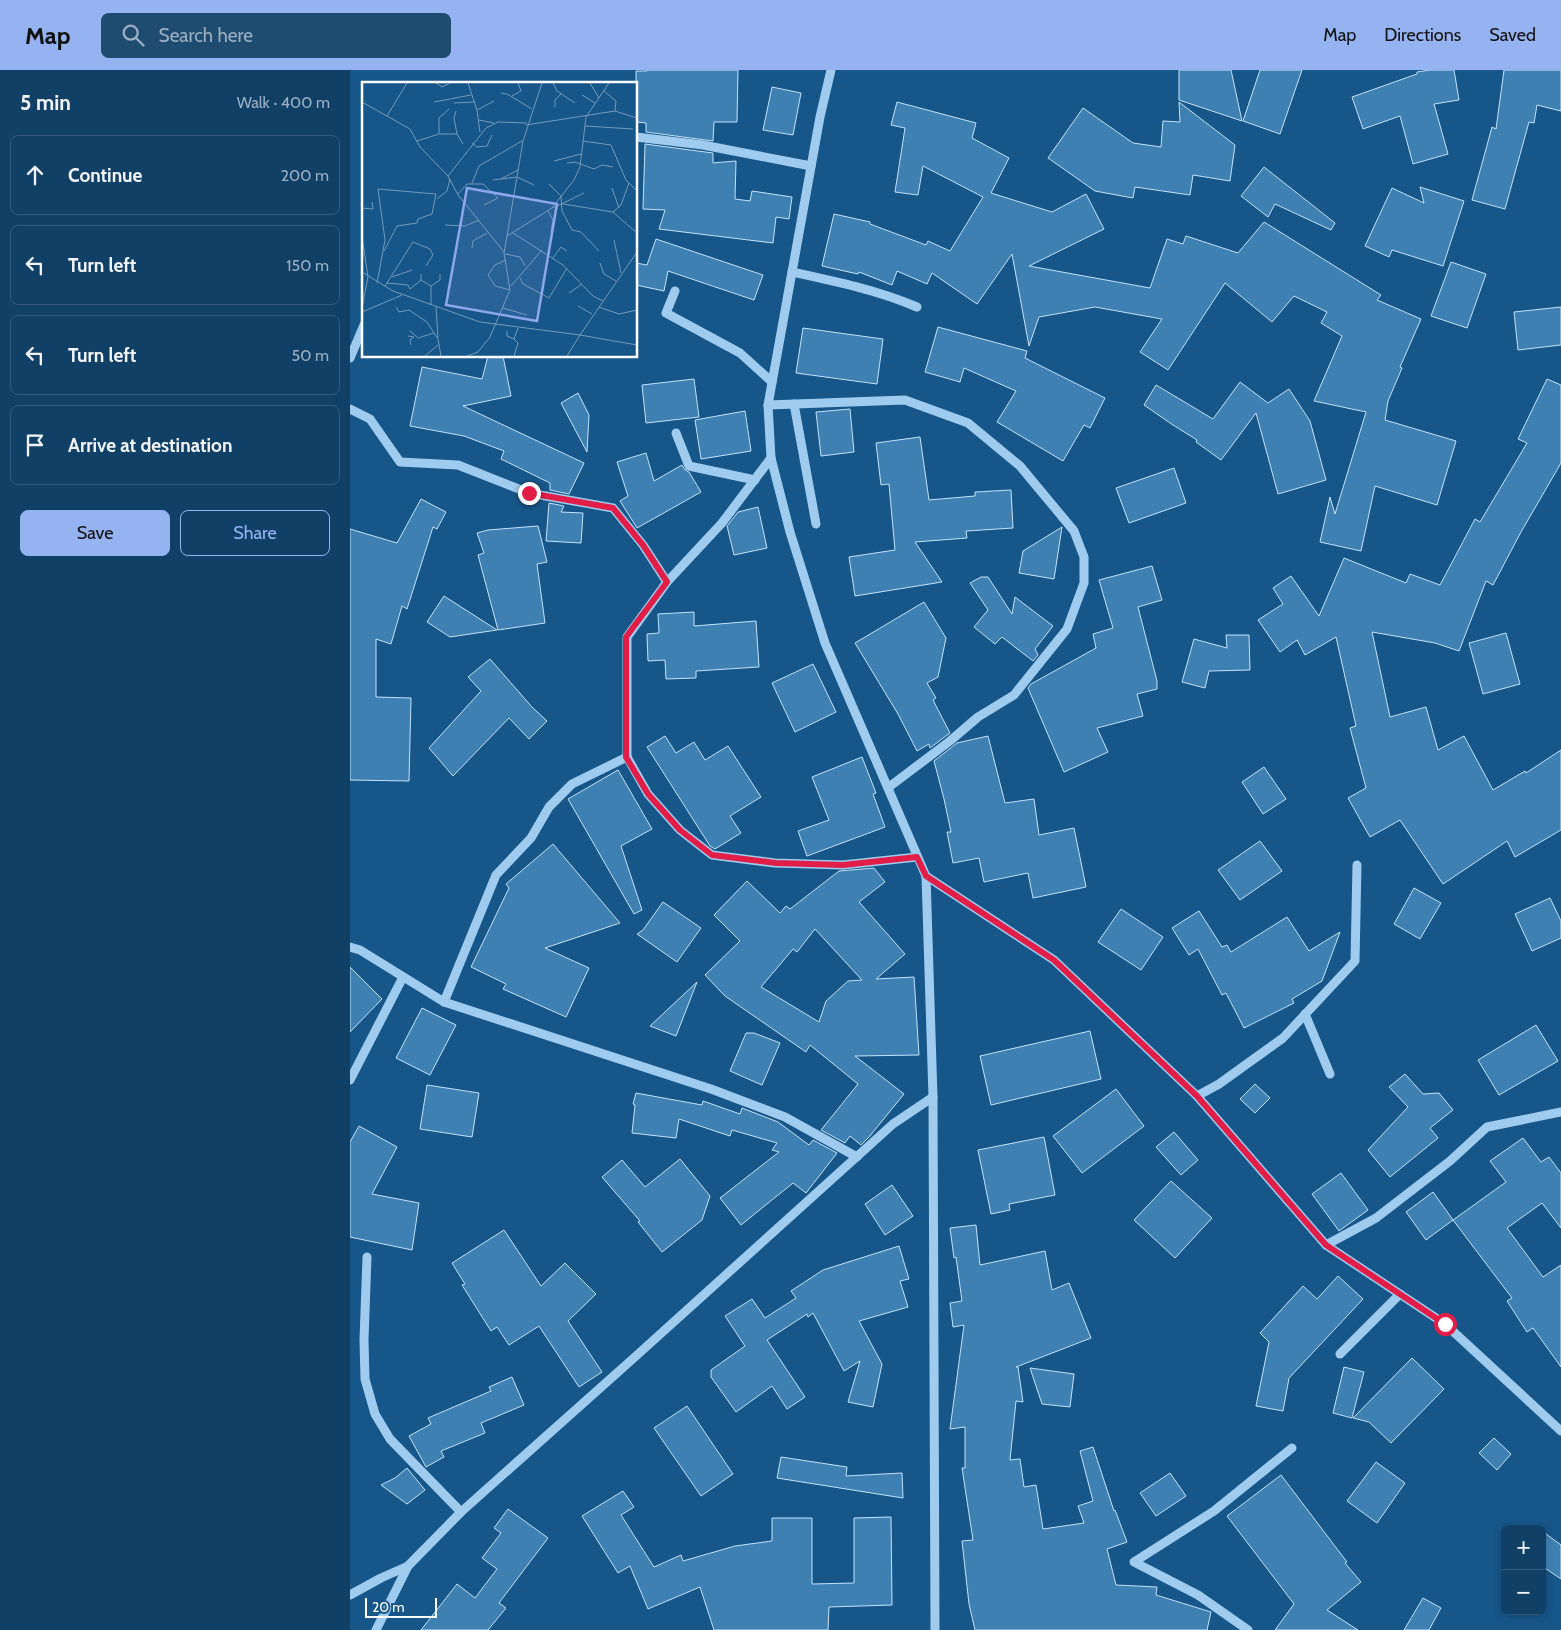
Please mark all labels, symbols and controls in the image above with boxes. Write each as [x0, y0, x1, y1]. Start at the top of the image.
search box [101, 13, 451, 58]
text: Map [25, 21, 71, 50]
icon: search [119, 21, 147, 49]
text: Search here [159, 24, 253, 47]
text: Map [1323, 24, 1356, 46]
text: Directions [1384, 24, 1461, 46]
text: Saved [1489, 24, 1536, 46]
inset map [362, 82, 638, 358]
text: 5 min [20, 90, 71, 115]
text: Walk · 400 m [237, 93, 330, 112]
icon: ahead [21, 161, 49, 189]
text: Continue [68, 164, 142, 187]
text: 200 m [281, 166, 329, 185]
icon: left [21, 251, 49, 279]
text: Turn left [68, 254, 136, 277]
text: 150 m [286, 256, 329, 275]
icon: left [21, 341, 49, 369]
text: Turn left [68, 344, 136, 367]
text: 50 m [292, 346, 329, 365]
icon: arrive [21, 431, 49, 459]
text: Arrive at destination [68, 434, 232, 457]
route end [518, 482, 541, 505]
button: Save [20, 510, 170, 556]
button: Share [180, 510, 330, 556]
route start [1434, 1313, 1457, 1336]
map controls [1501, 1525, 1546, 1615]
button: + [1501, 1525, 1546, 1570]
button: − [1501, 1570, 1546, 1615]
scale bar [365, 1595, 438, 1618]
text: 20 m [372, 1598, 405, 1616]

